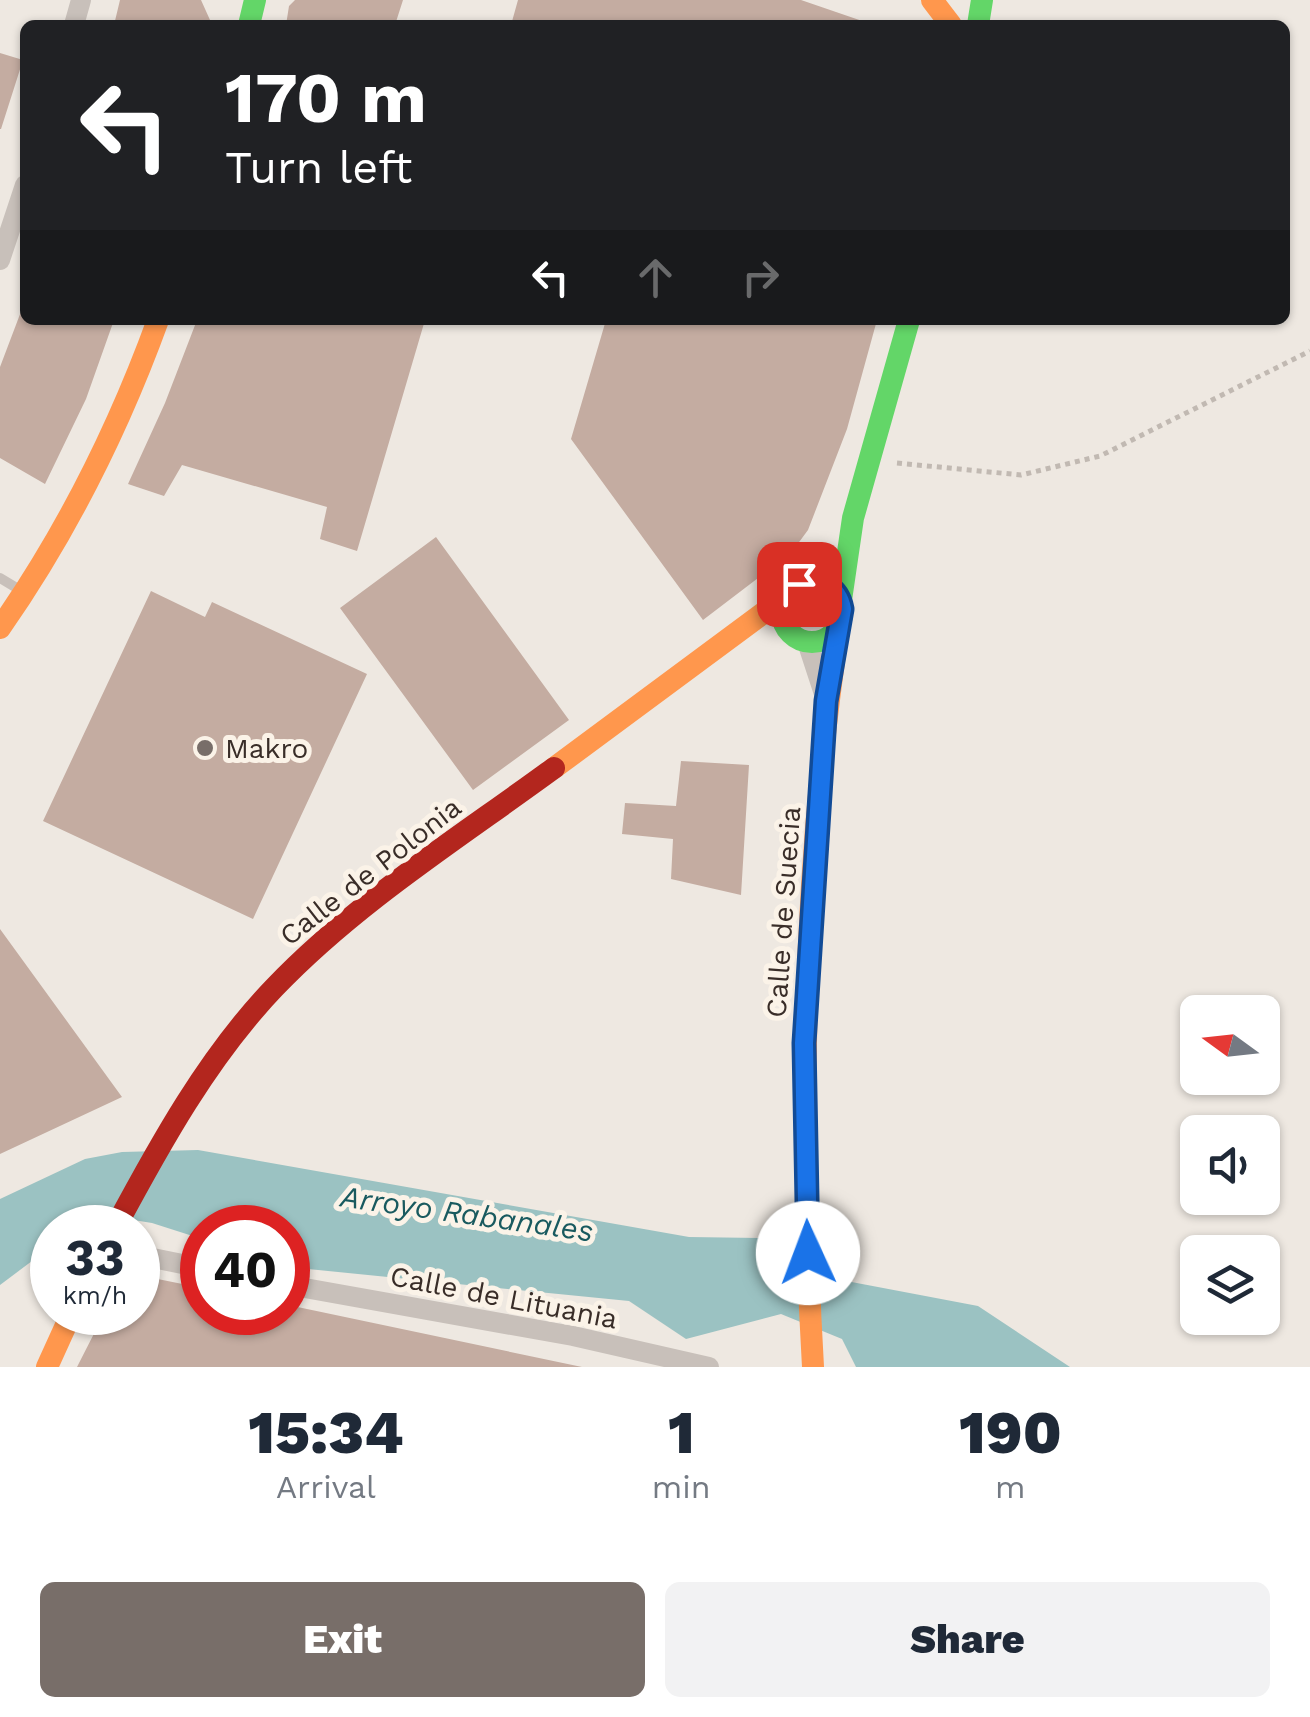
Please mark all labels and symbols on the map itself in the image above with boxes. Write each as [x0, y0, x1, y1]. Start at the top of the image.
pin [757, 542, 842, 627]
place label: Makro [225, 732, 308, 765]
marker: Makro [194, 737, 216, 759]
street label: Calle de Polonia [273, 790, 468, 952]
street label: Calle de Suecia [760, 805, 807, 1019]
north arrow [1180, 995, 1280, 1095]
water label: Arroyo Rabanales [337, 1178, 596, 1249]
position arrow [756, 1201, 860, 1305]
speed limit sign: 40 [180, 1205, 310, 1335]
street label: Calle de Lituania [387, 1259, 620, 1336]

